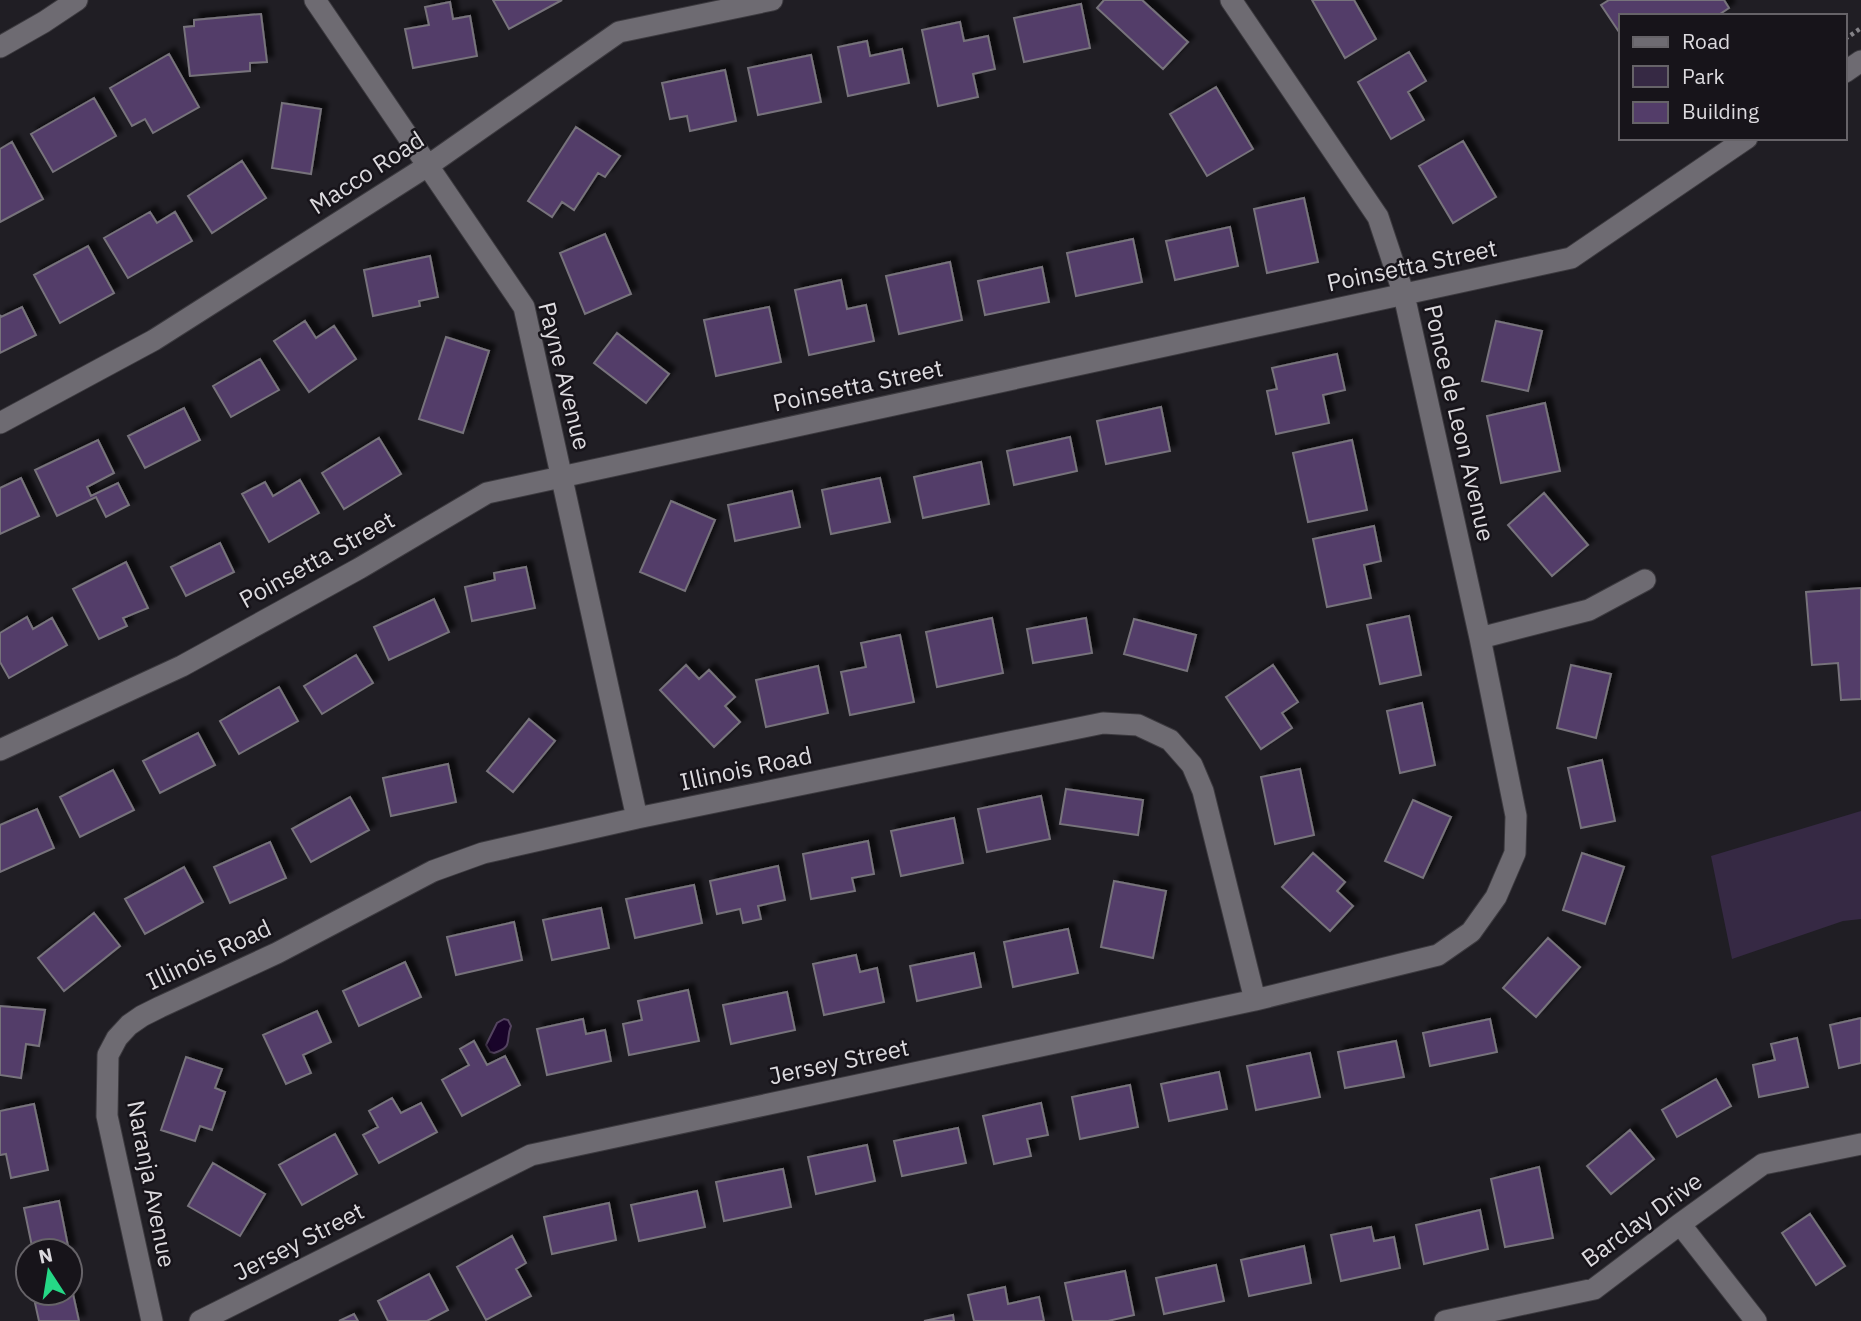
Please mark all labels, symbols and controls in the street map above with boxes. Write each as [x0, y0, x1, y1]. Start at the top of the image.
legend [1619, 14, 1847, 140]
text: Road [1682, 27, 1730, 55]
text: Park [1682, 62, 1725, 90]
text: Building [1682, 97, 1759, 125]
street label: Macco Road [303, 123, 430, 221]
street label: Poinsetta Street [1324, 231, 1500, 299]
street label: Payne Avenue [531, 298, 599, 453]
street label: Ponce de Leon Avenue [1417, 301, 1503, 545]
street label: Poinsetta Street [770, 351, 946, 419]
street label: Poinsetta Street [233, 503, 400, 615]
street label: Illinois Road [677, 738, 815, 798]
street label: Illinois Road [141, 911, 276, 997]
street label: Jersey Street [766, 1031, 912, 1091]
street label: Naranja Avenue [120, 1098, 184, 1270]
street label: Barclay Drive [1575, 1165, 1708, 1274]
street label: Jersey Street [228, 1195, 369, 1288]
north arrow [14, 1237, 84, 1307]
text: N [36, 1242, 55, 1269]

